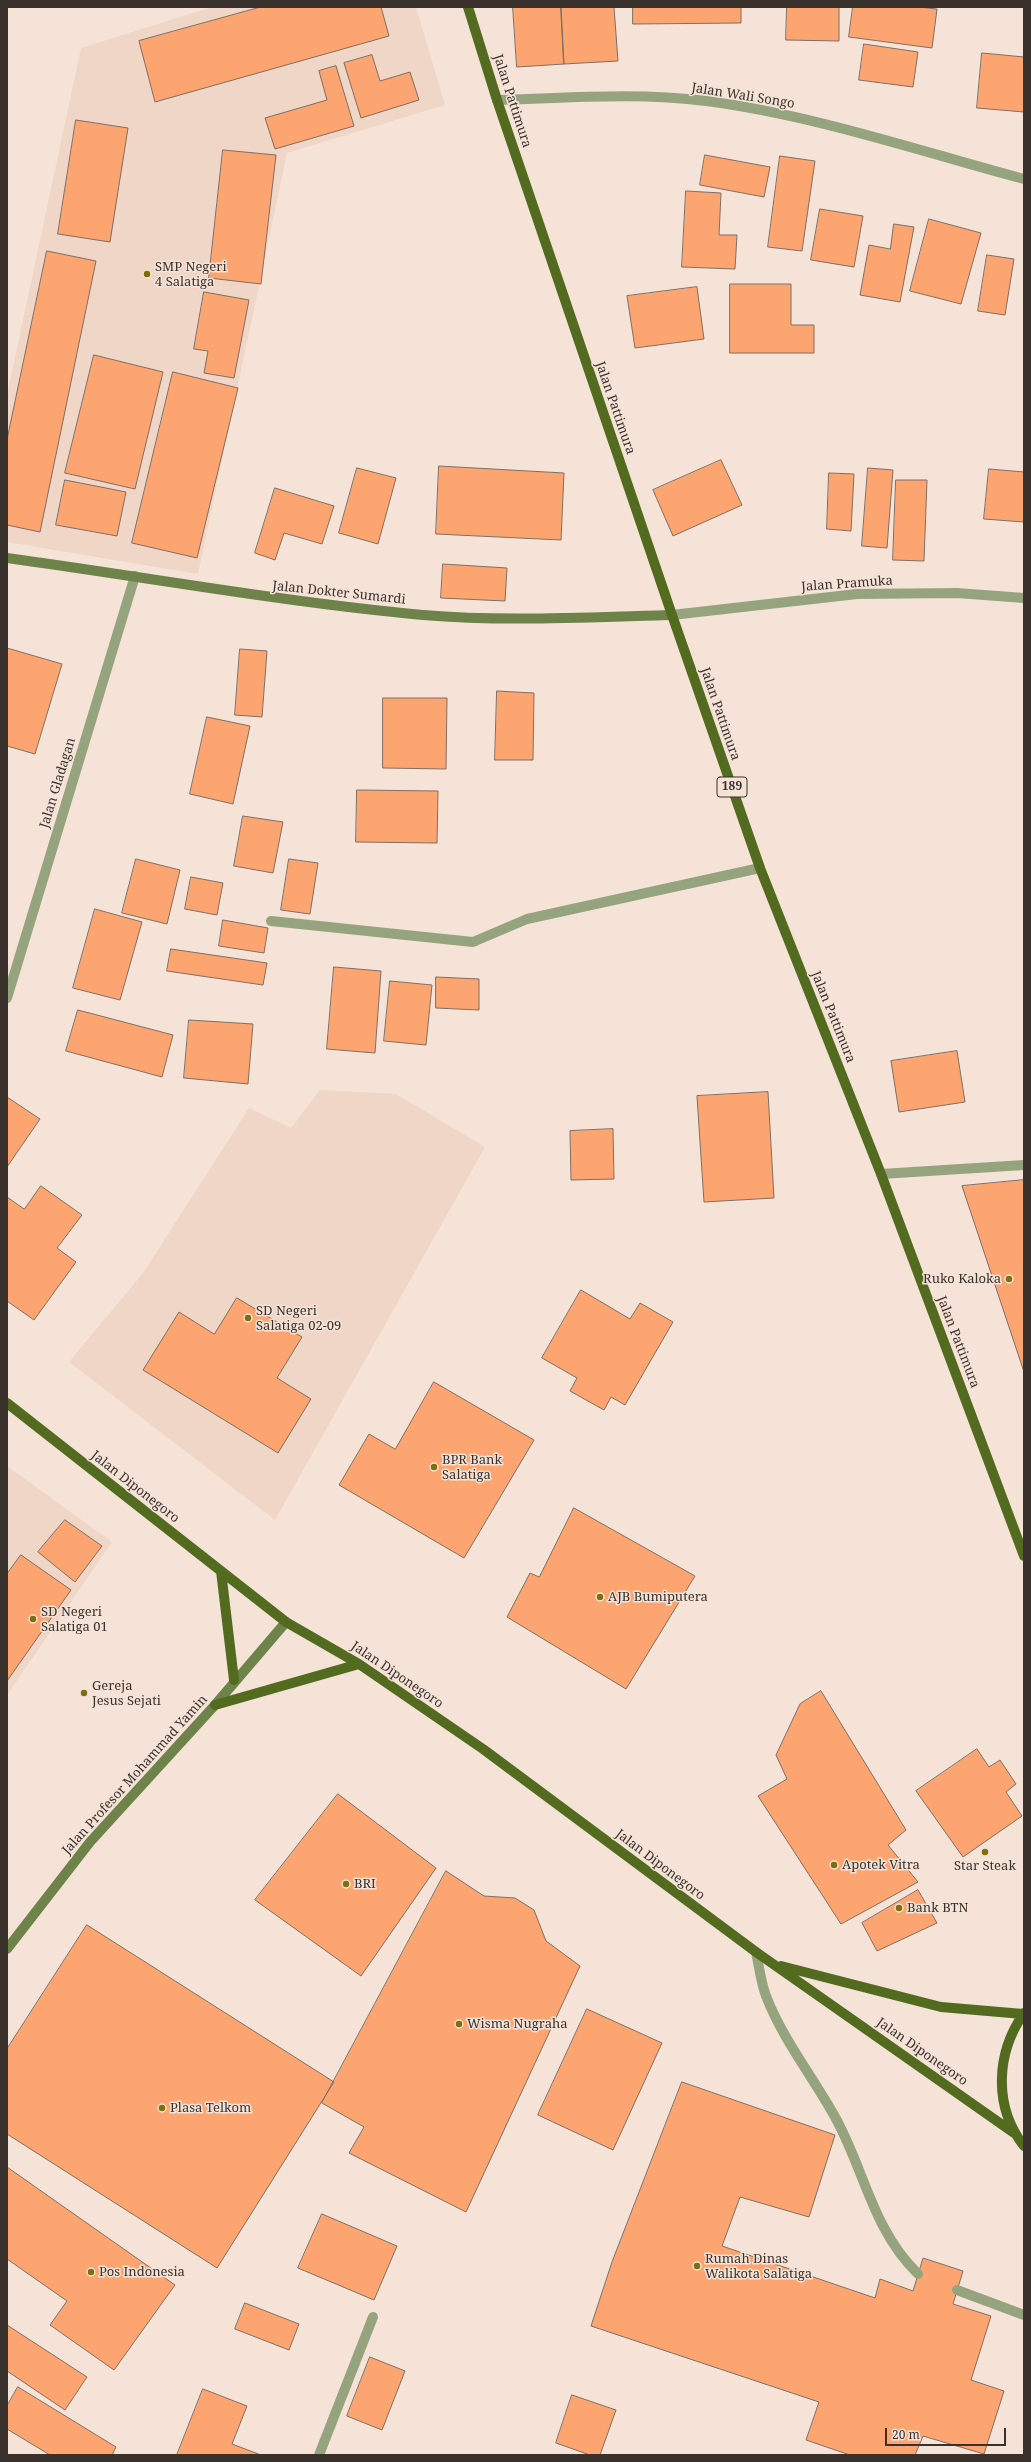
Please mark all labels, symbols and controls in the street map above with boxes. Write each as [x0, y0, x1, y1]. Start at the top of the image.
street label: Jalan Pattimura [490, 52, 534, 150]
street label: Jalan Wali Songo [690, 80, 796, 112]
place label: SMP Negeri 4 Salatiga [155, 259, 227, 290]
marker: SMP Negeri 4 Salatiga [142, 269, 152, 279]
street label: Jalan Pattimura [592, 359, 638, 457]
street label: Jalan Pramuka [801, 573, 893, 595]
street label: Jalan Dokter Sumardi [272, 578, 406, 608]
street label: Jalan Pattimura [697, 665, 743, 763]
street label: Jalan Gladagan [37, 736, 79, 830]
road number: 189 [717, 777, 747, 797]
street label: Jalan Pattimura [808, 969, 858, 1065]
place label: Ruko Kaloka [923, 1271, 1001, 1287]
marker: Ruko Kaloka [1004, 1274, 1014, 1284]
street label: Jalan Pattimura [933, 1294, 983, 1390]
place label: SD Negeri Salatiga 02-09 [256, 1303, 341, 1334]
marker: SD Negeri Salatiga 02-09 [243, 1313, 253, 1323]
street label: Jalan Diponegoro [88, 1448, 182, 1526]
place label: BPR Bank Salatiga [442, 1452, 502, 1483]
marker: BPR Bank Salatiga [429, 1462, 439, 1472]
place label: AJB Bumiputera [608, 1589, 708, 1605]
marker: AJB Bumiputera [595, 1592, 605, 1602]
place label: SD Negeri Salatiga 01 [41, 1604, 108, 1635]
marker: SD Negeri Salatiga 01 [28, 1614, 38, 1624]
street label: Jalan Diponegoro [348, 1638, 446, 1712]
place label: Gereja Jesus Sejati [92, 1678, 161, 1709]
marker: Gereja Jesus Sejati [79, 1688, 89, 1698]
street label: Jalan Profesor Mohammad Yamin [59, 1692, 211, 1858]
street label: Jalan Diponegoro [612, 1826, 708, 1904]
marker: Star Steak [980, 1847, 990, 1857]
place label: Apotek Vitra [842, 1857, 920, 1873]
place label: Star Steak [954, 1858, 1016, 1874]
marker: Apotek Vitra [829, 1860, 839, 1870]
place label: BRI [354, 1876, 376, 1892]
marker: BRI [341, 1879, 351, 1889]
place label: Bank BTN [907, 1900, 968, 1916]
marker: Bank BTN [894, 1903, 904, 1913]
street label: Jalan Diponegoro [873, 2015, 971, 2089]
place label: Wisma Nugraha [467, 2016, 568, 2032]
marker: Wisma Nugraha [454, 2019, 464, 2029]
place label: Plasa Telkom [170, 2100, 251, 2116]
marker: Plasa Telkom [157, 2103, 167, 2113]
place label: Rumah Dinas Walikota Salatiga [705, 2251, 812, 2282]
marker: Rumah Dinas Walikota Salatiga [692, 2261, 702, 2271]
place label: Pos Indonesia [99, 2264, 185, 2280]
marker: Pos Indonesia [86, 2267, 96, 2277]
scale bar [887, 2420, 1008, 2446]
text: 20 m [892, 2426, 920, 2443]

